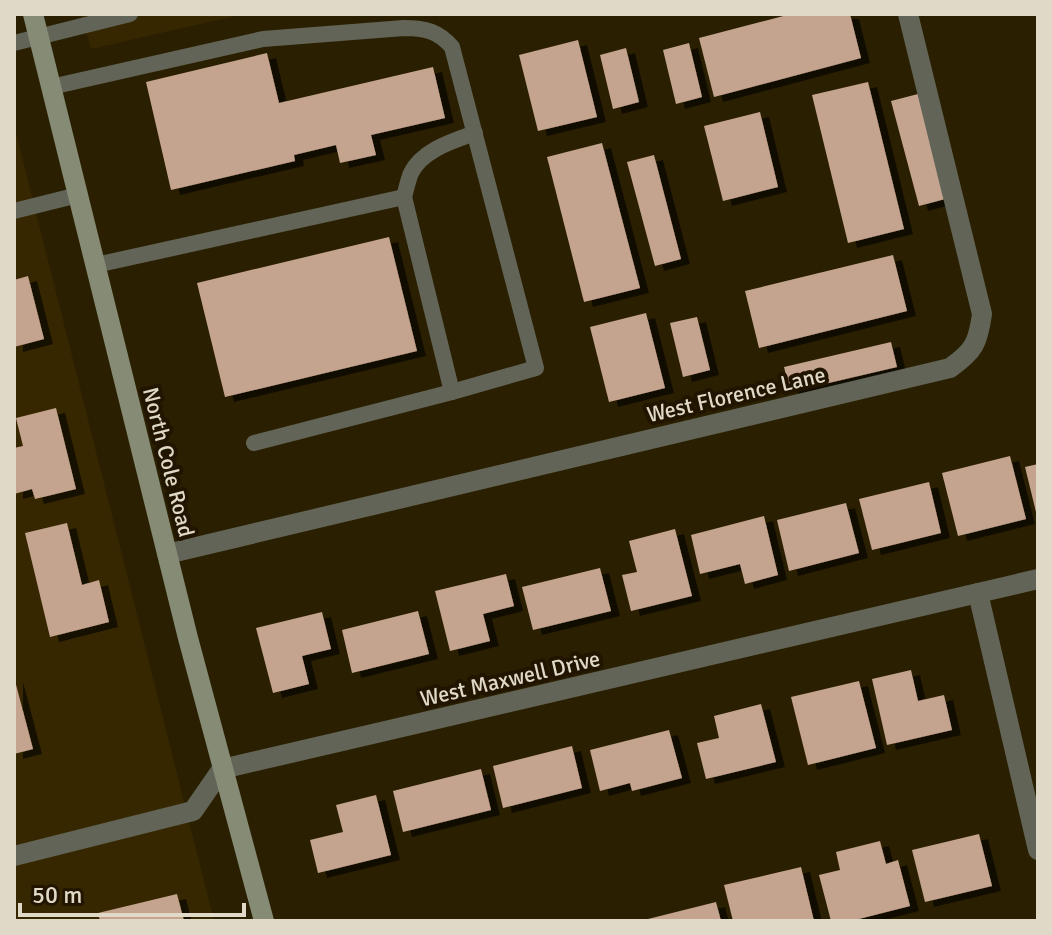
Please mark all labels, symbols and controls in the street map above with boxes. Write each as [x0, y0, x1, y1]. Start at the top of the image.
street label: West Florence Lane [644, 361, 828, 428]
street label: North Cole Road [137, 385, 200, 540]
street label: West Maxwell Drive [418, 645, 603, 712]
scale bar [20, 867, 244, 917]
text: 50 m [32, 880, 82, 910]

